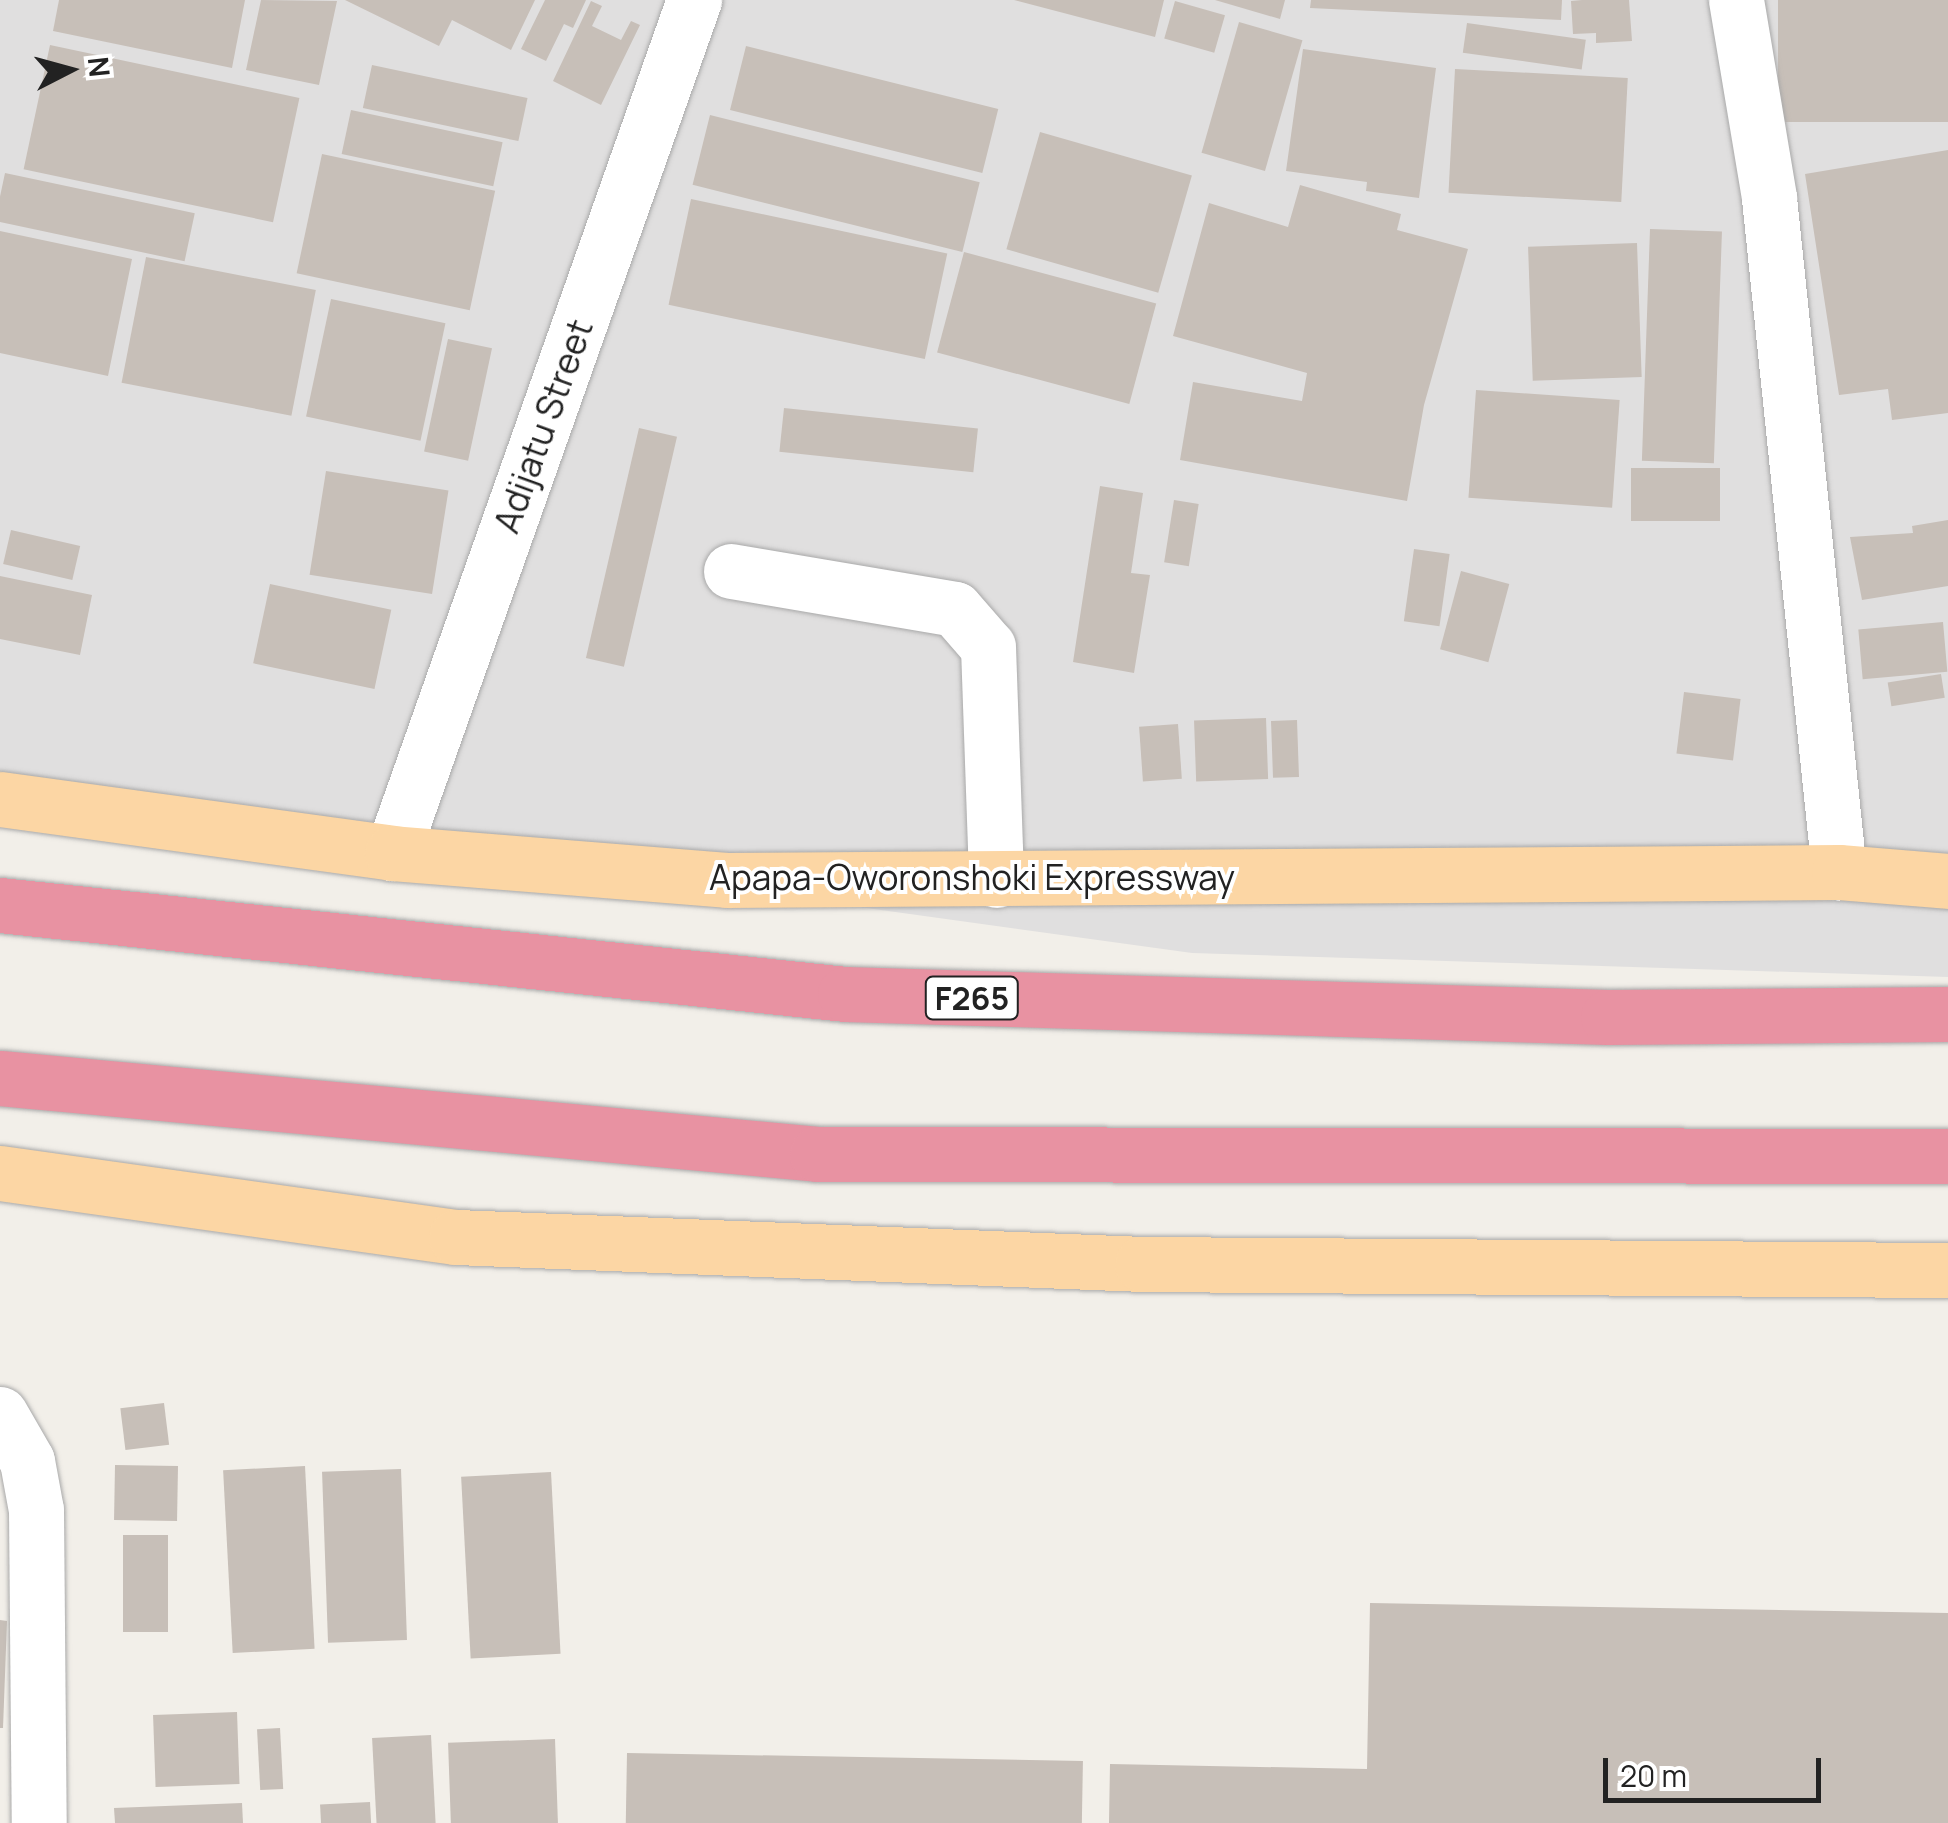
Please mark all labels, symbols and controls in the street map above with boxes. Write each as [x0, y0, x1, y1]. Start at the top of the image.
north arrow [20, 20, 120, 120]
text: N [80, 55, 120, 79]
street label: Adijatu Street [485, 314, 601, 538]
street label: Apapa-Oworonshoki Expressway [709, 856, 1235, 898]
road number: F265 [924, 971, 1020, 1025]
scale bar [1608, 1738, 1826, 1800]
text: 20 m [1620, 1755, 1687, 1796]

